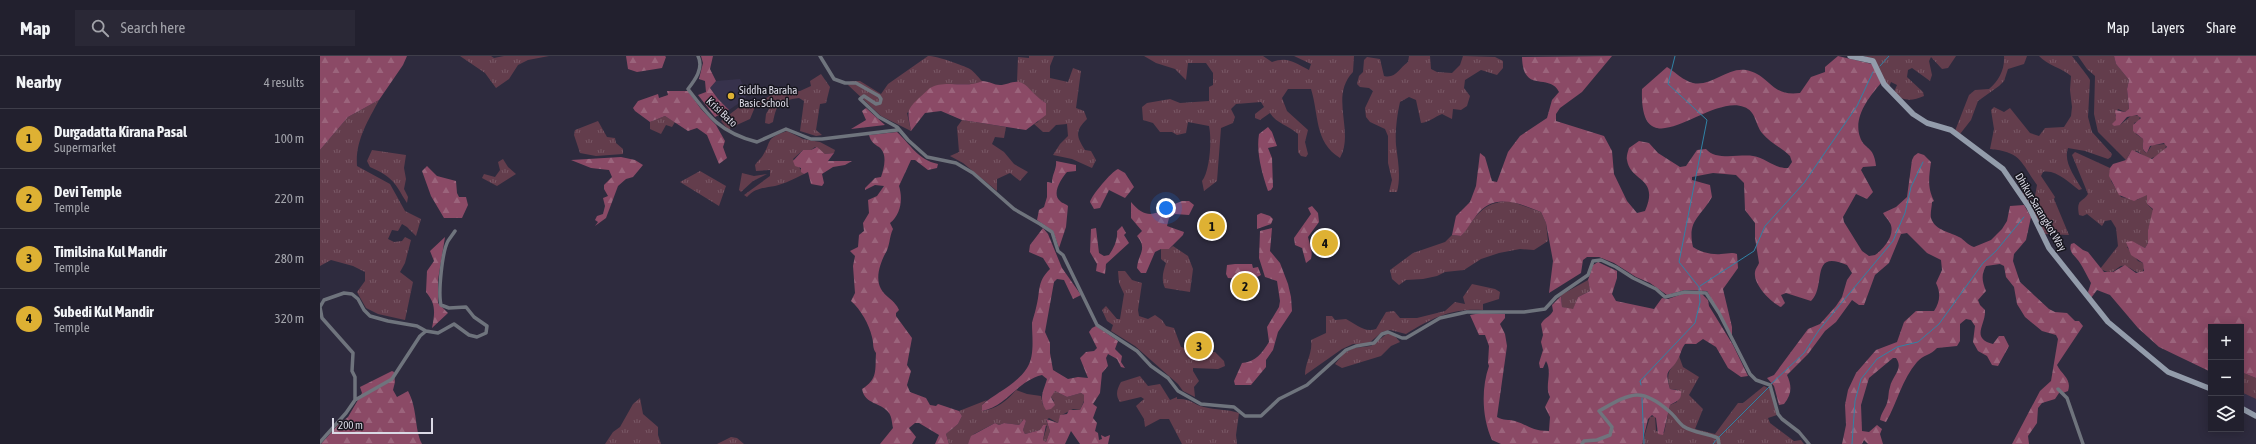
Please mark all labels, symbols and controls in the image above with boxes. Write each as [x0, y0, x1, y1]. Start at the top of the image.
search box [75, 10, 355, 46]
text: Map [20, 17, 51, 39]
icon: search [89, 17, 111, 39]
text: Search here [121, 19, 185, 36]
text: Map [2107, 20, 2129, 36]
text: Layers [2151, 20, 2184, 36]
text: Share [2206, 20, 2236, 36]
text: Nearby [16, 72, 62, 92]
text: 4 results [264, 75, 304, 90]
place label: Siddha Baraha Basic School [739, 84, 797, 109]
marker: Siddha Baraha Basic School [726, 91, 736, 101]
street label: Krisi Bato [704, 95, 740, 129]
text: Durgadatta Kirana Pasal [54, 123, 187, 140]
text: 1 [26, 131, 32, 146]
text: 100 m [275, 131, 304, 146]
text: Supermarket [54, 140, 116, 155]
street label: Dhikur Sarangkot Way [2013, 171, 2069, 253]
text: Devi Temple [54, 183, 122, 200]
text: 2 [26, 191, 32, 206]
text: 220 m [275, 191, 304, 206]
your location [1156, 198, 1176, 218]
text: Temple [54, 200, 90, 215]
pin: 1 [1199, 211, 1225, 241]
pin: 4 [1312, 228, 1338, 258]
text: Timilsina Kul Mandir [54, 243, 167, 260]
text: 3 [26, 251, 32, 266]
text: 280 m [275, 251, 304, 266]
text: Temple [54, 260, 90, 275]
pin: 2 [1232, 271, 1258, 301]
text: Subedi Kul Mandir [54, 303, 154, 320]
text: 4 [26, 311, 32, 326]
text: 320 m [275, 311, 304, 326]
text: Temple [54, 320, 90, 335]
map controls [2208, 324, 2244, 432]
button: + [2208, 324, 2244, 360]
pin: 3 [1186, 331, 1212, 361]
button: − [2208, 360, 2244, 396]
button: layers [2208, 396, 2244, 432]
scale bar [332, 416, 433, 435]
text: 200 m [338, 419, 363, 431]

